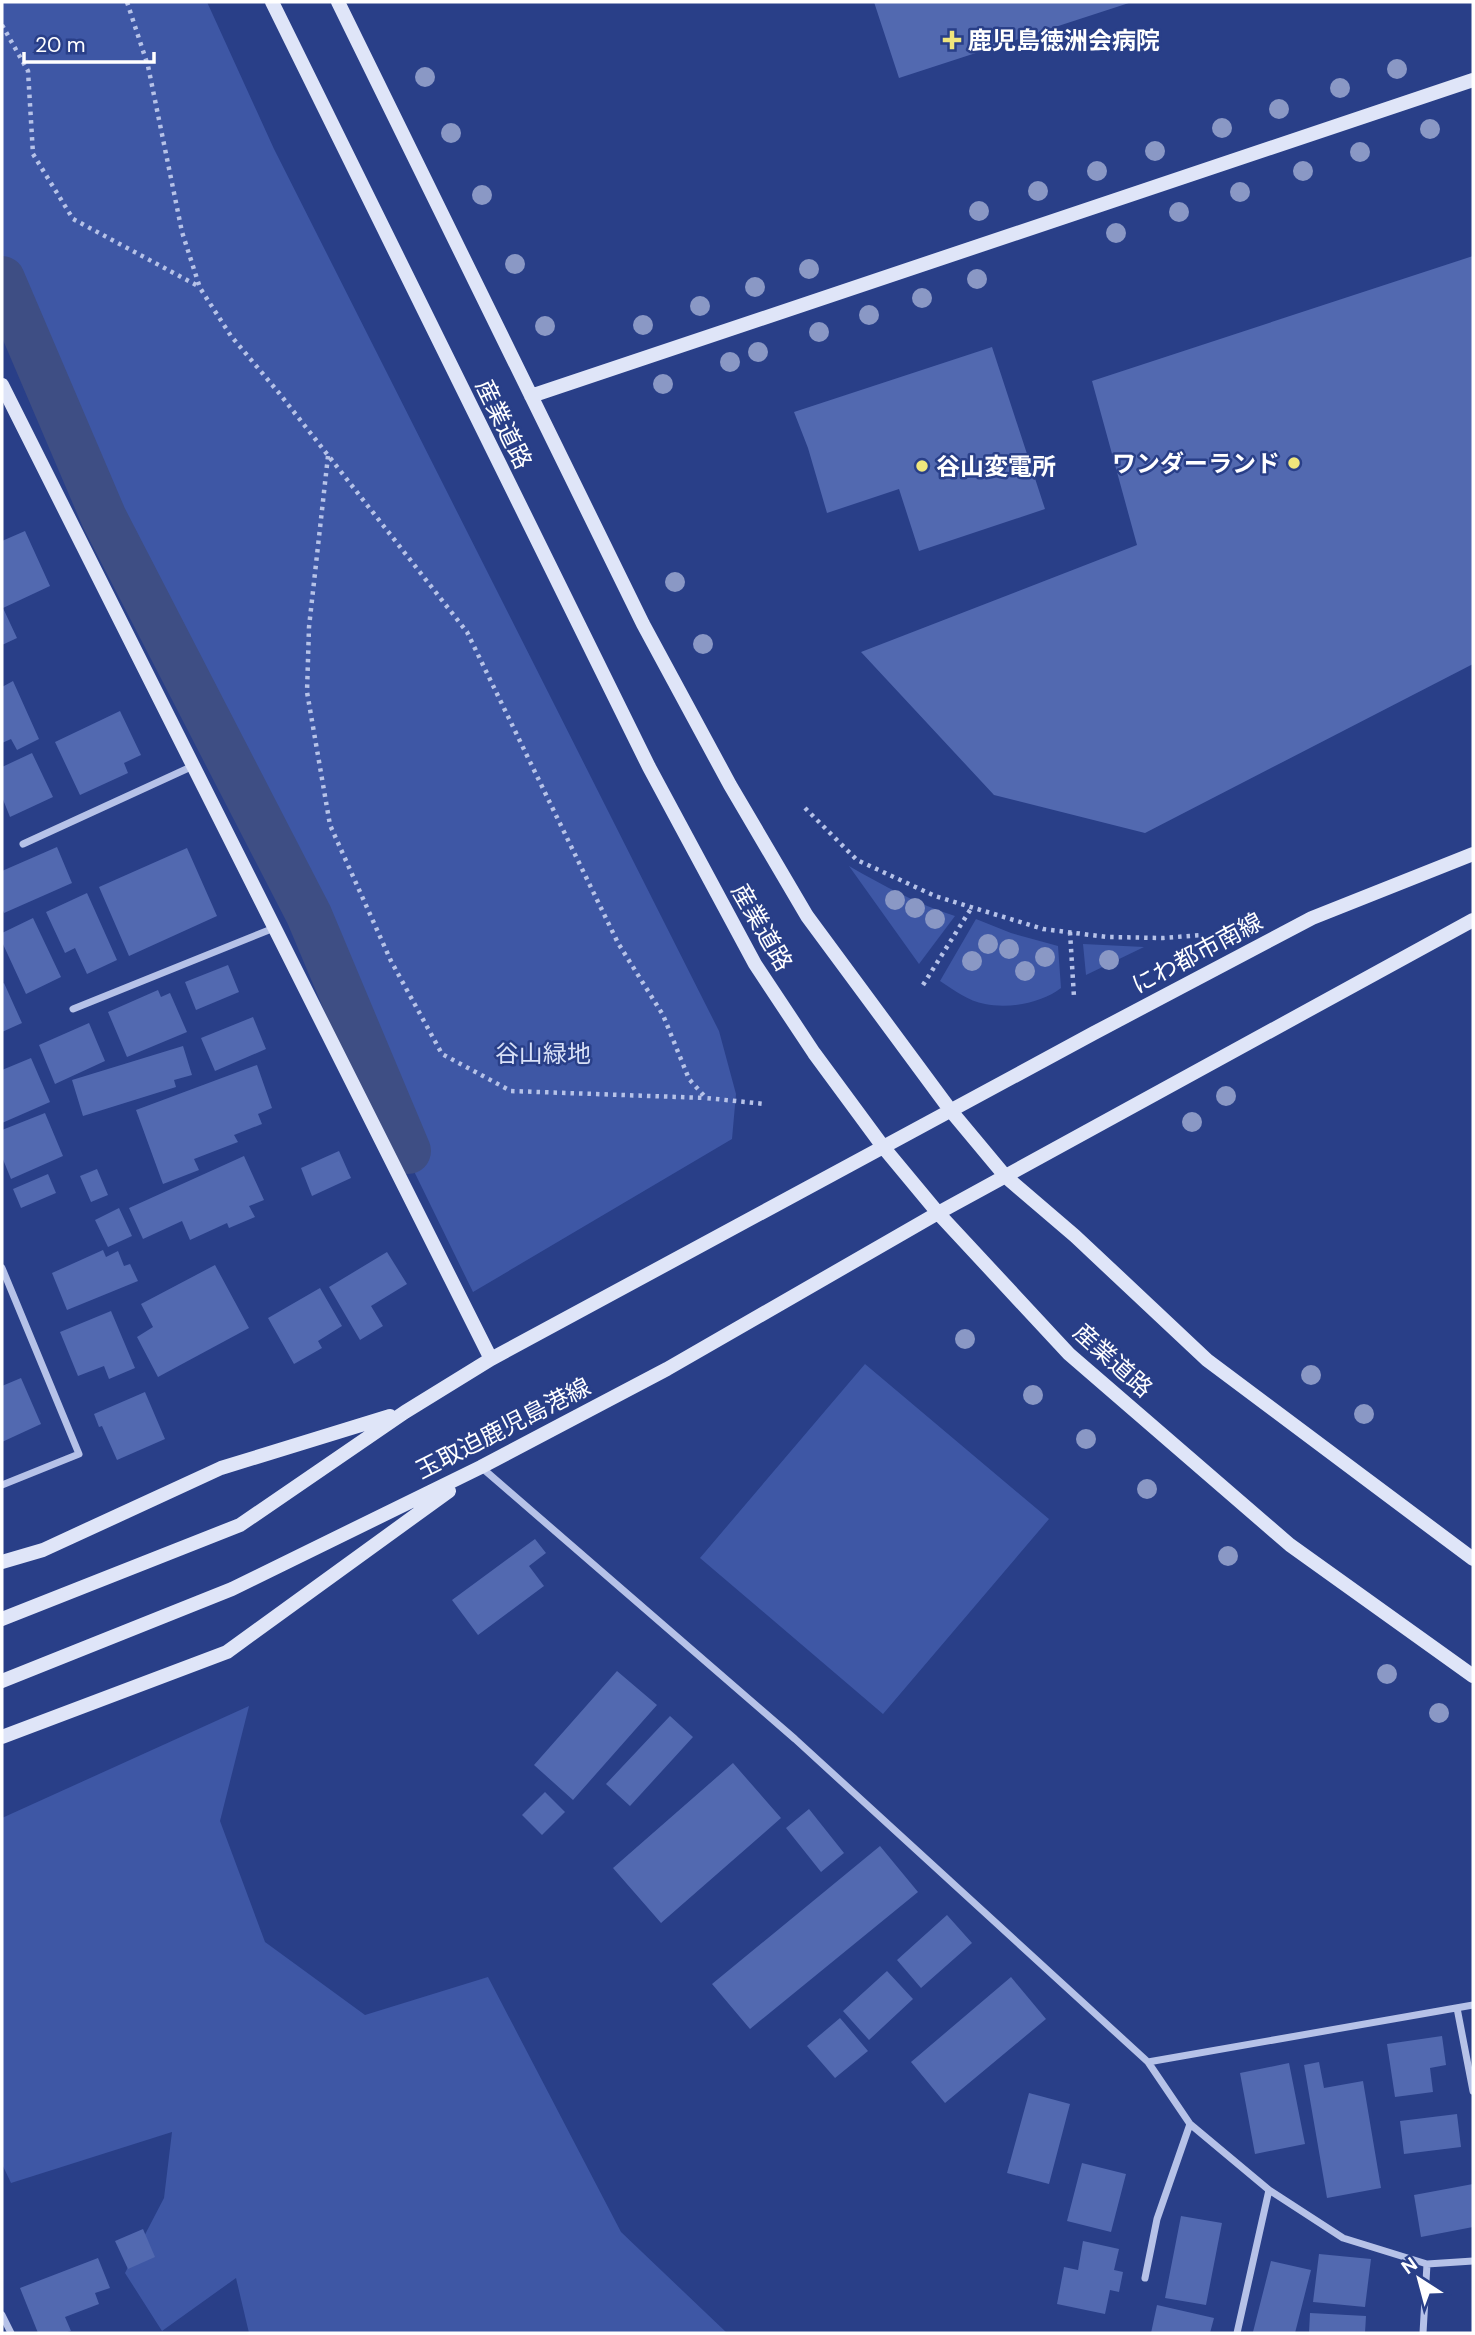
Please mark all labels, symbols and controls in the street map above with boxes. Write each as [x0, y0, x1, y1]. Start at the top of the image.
scale bar [24, 21, 154, 65]
place label: 鹿児島徳洲会病院 [968, 25, 1160, 56]
marker: 鹿児島徳洲会病院 [942, 30, 962, 50]
text: 20 m [35, 31, 86, 59]
street label: 産業道路 [469, 374, 539, 474]
place label: ワンダーランド [1112, 448, 1280, 479]
place label: 谷山変電所 [936, 451, 1056, 482]
marker: ワンダーランド [1286, 455, 1302, 471]
marker: 谷山変電所 [914, 458, 930, 474]
street label: 産業道路 [725, 878, 799, 976]
street label: にわ都市南線 [1126, 906, 1268, 1000]
park label: 谷山緑地 [495, 1038, 591, 1069]
street label: 産業道路 [1067, 1316, 1159, 1404]
street label: 玉取迫鹿児島港線 [410, 1371, 596, 1485]
north arrow [1384, 2244, 1454, 2314]
text: N [1396, 2251, 1422, 2280]

